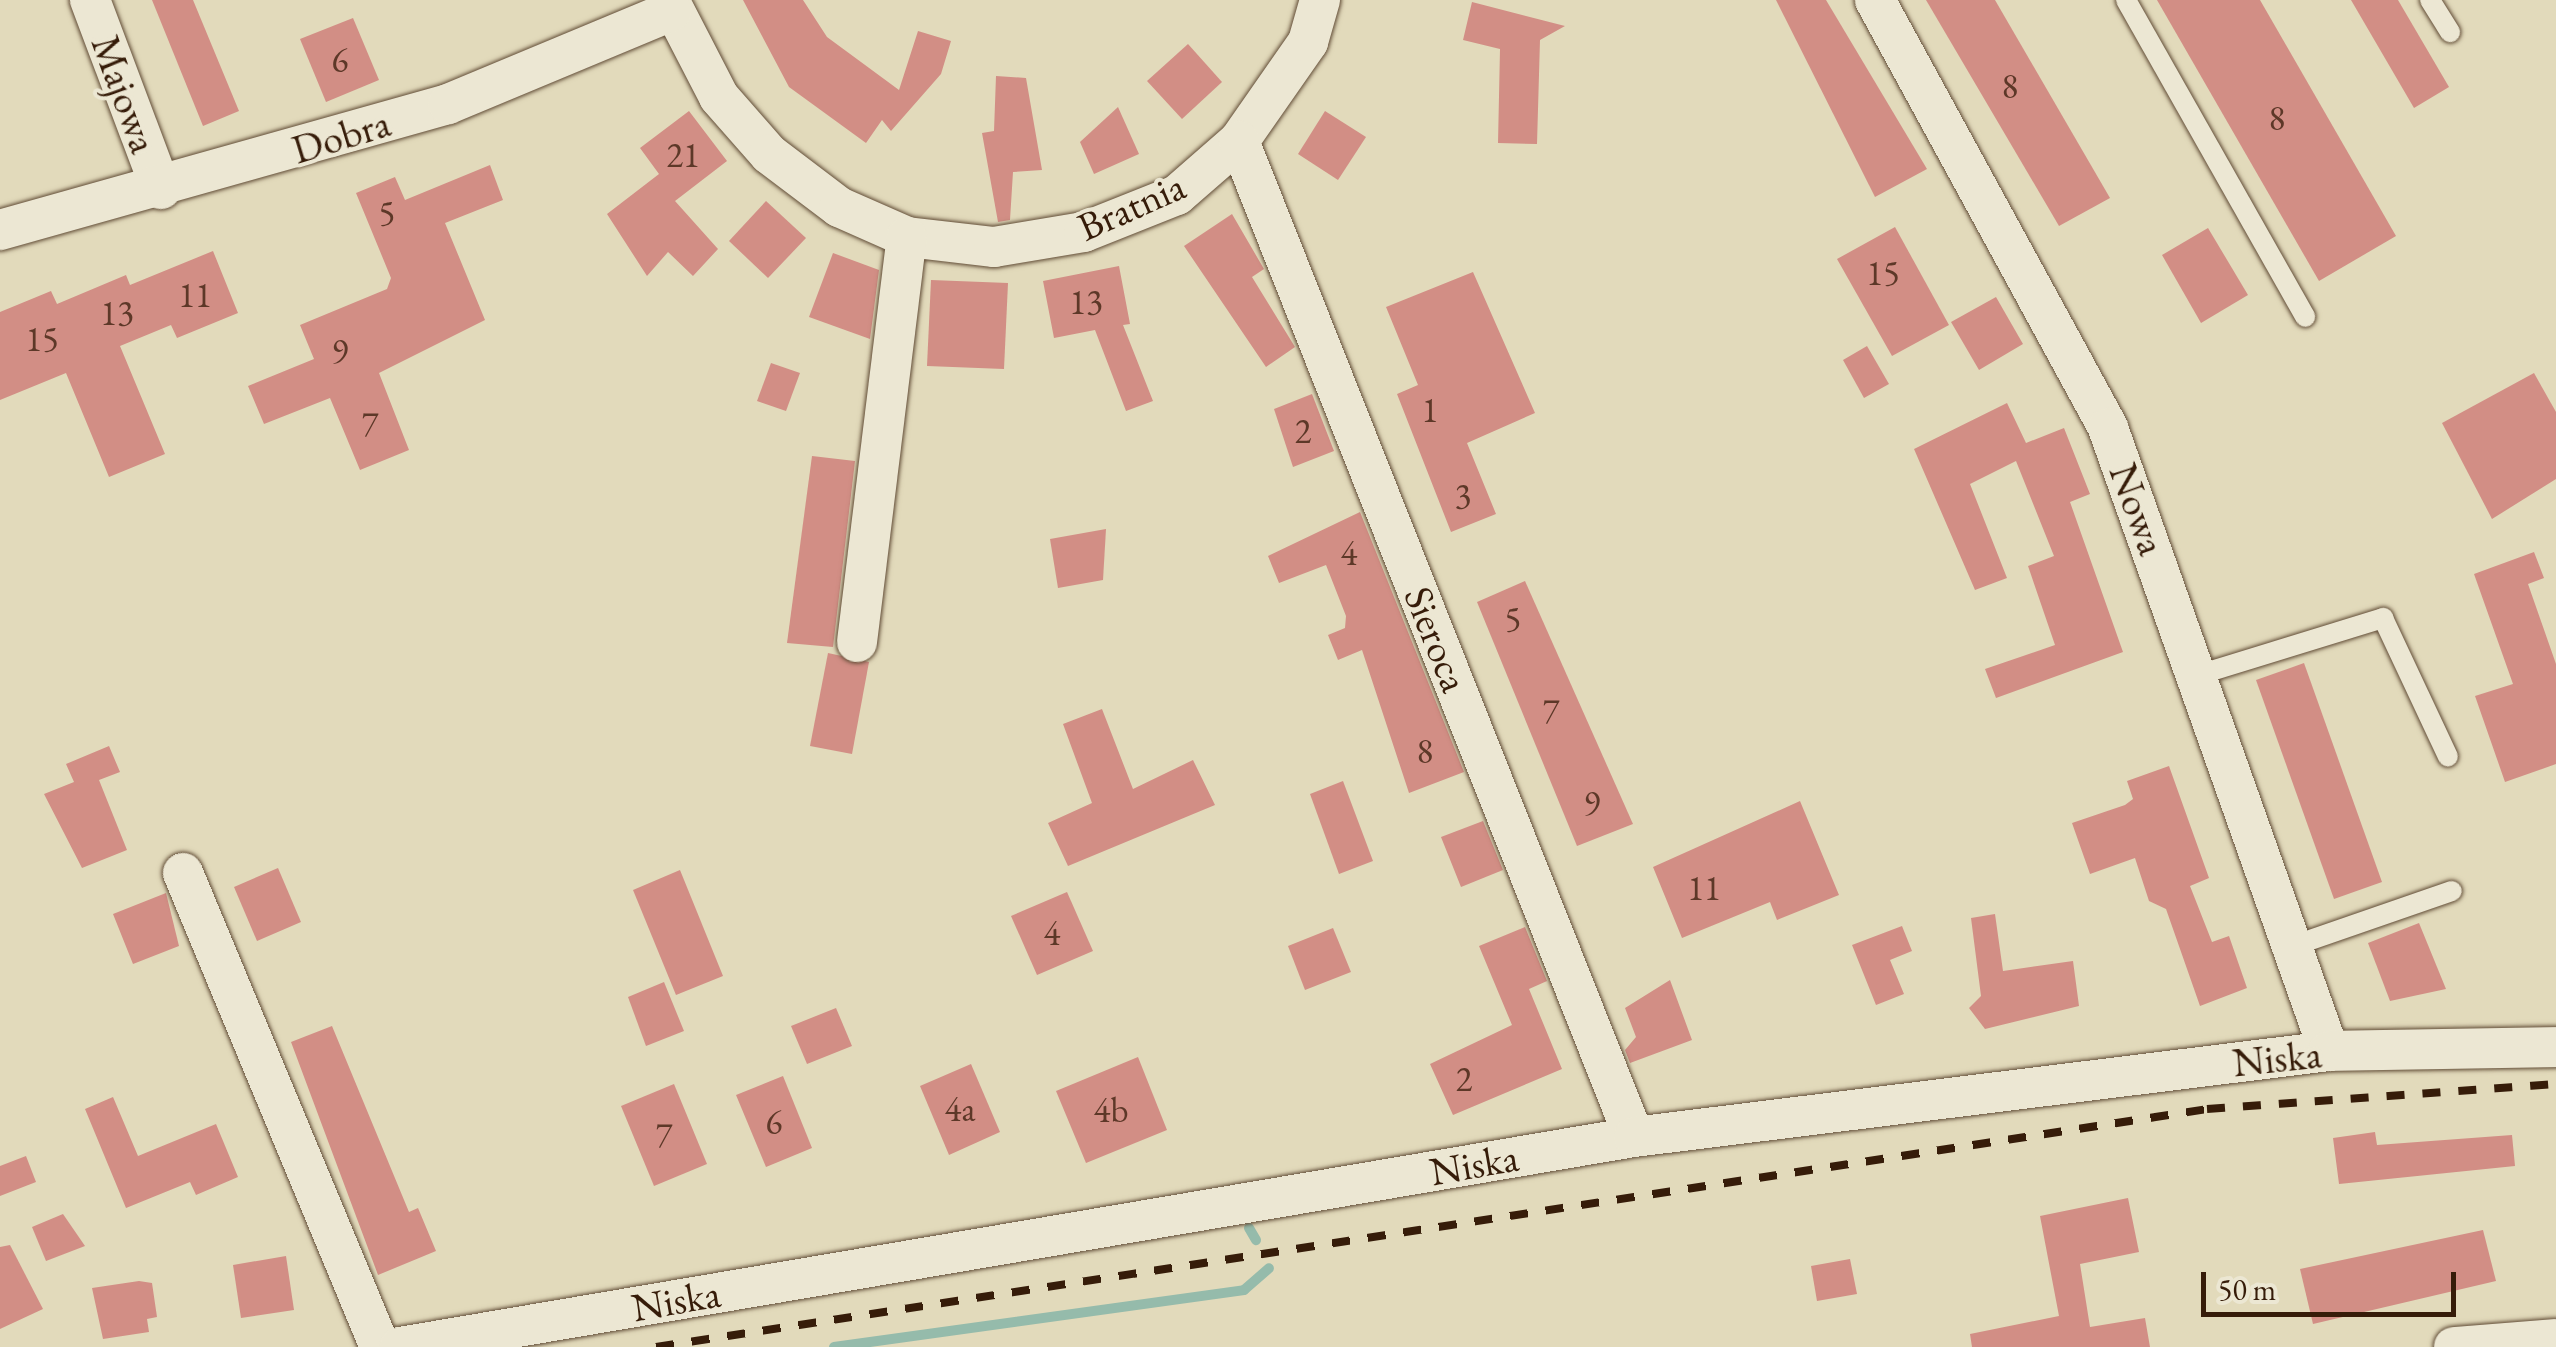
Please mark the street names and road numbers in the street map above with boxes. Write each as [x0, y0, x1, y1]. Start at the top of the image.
street label: Majowa [82, 29, 168, 159]
street label: Dobra [286, 98, 396, 174]
street label: Bratnia [1070, 161, 1192, 251]
street label: Nowa [2099, 457, 2177, 561]
street label: Sieroca [1394, 580, 1480, 698]
street label: Niska [2230, 1029, 2324, 1087]
street label: Niska [1426, 1133, 1522, 1195]
street label: Niska [628, 1269, 724, 1331]

